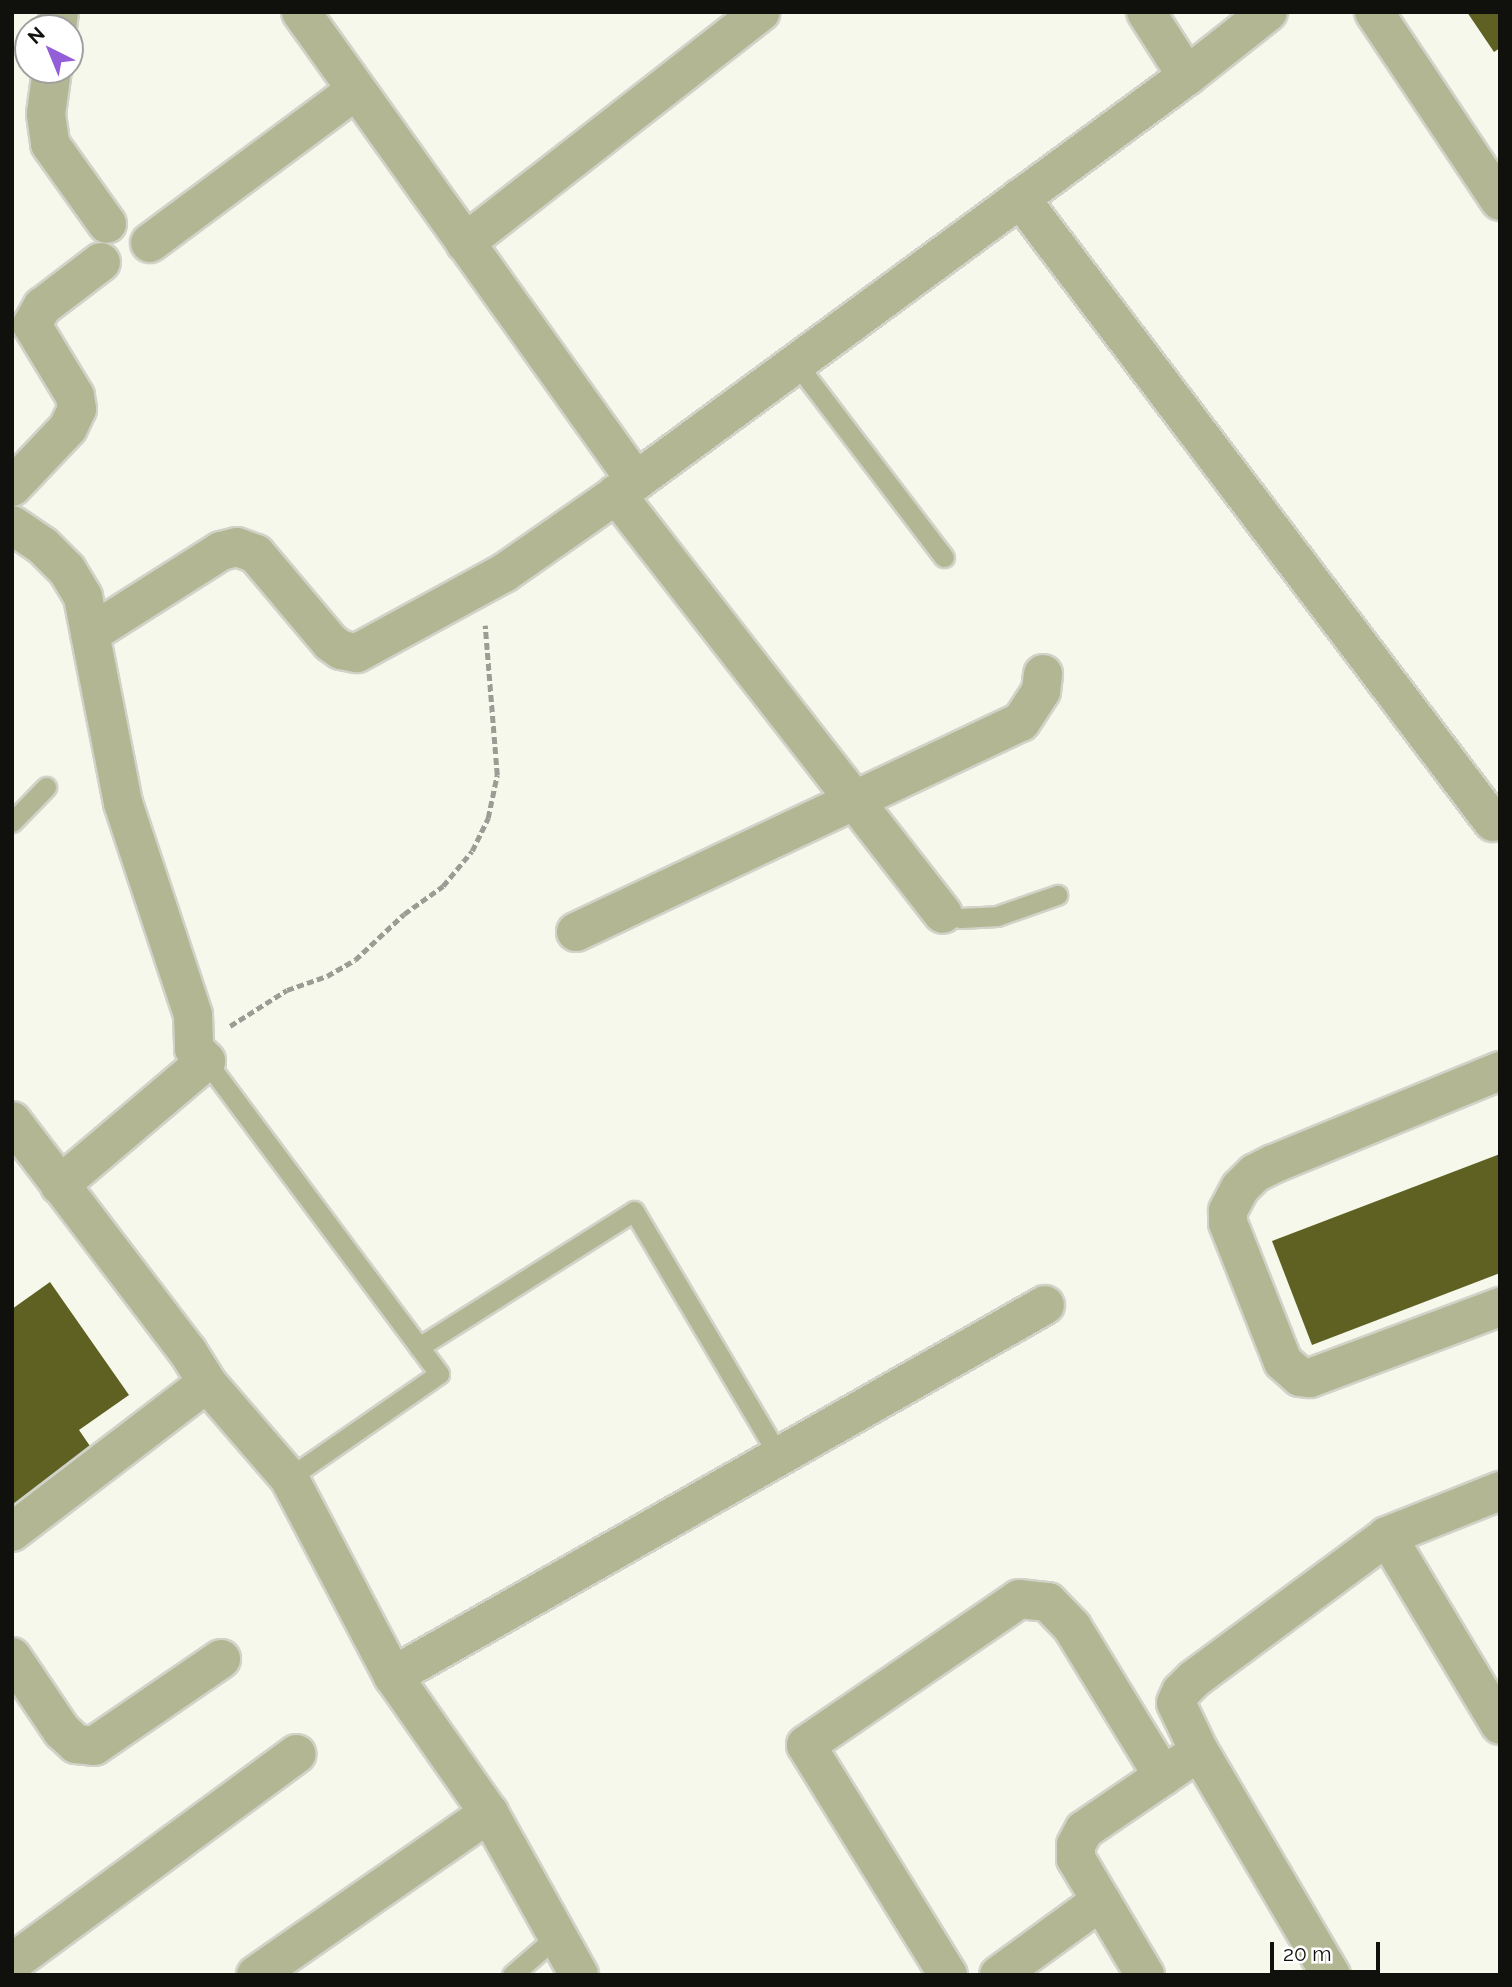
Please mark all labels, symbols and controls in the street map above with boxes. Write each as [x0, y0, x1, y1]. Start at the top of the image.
north arrow [14, 14, 84, 84]
text: N [23, 22, 49, 48]
scale bar [1274, 1927, 1384, 1971]
text: 20 m [1283, 1941, 1331, 1966]

